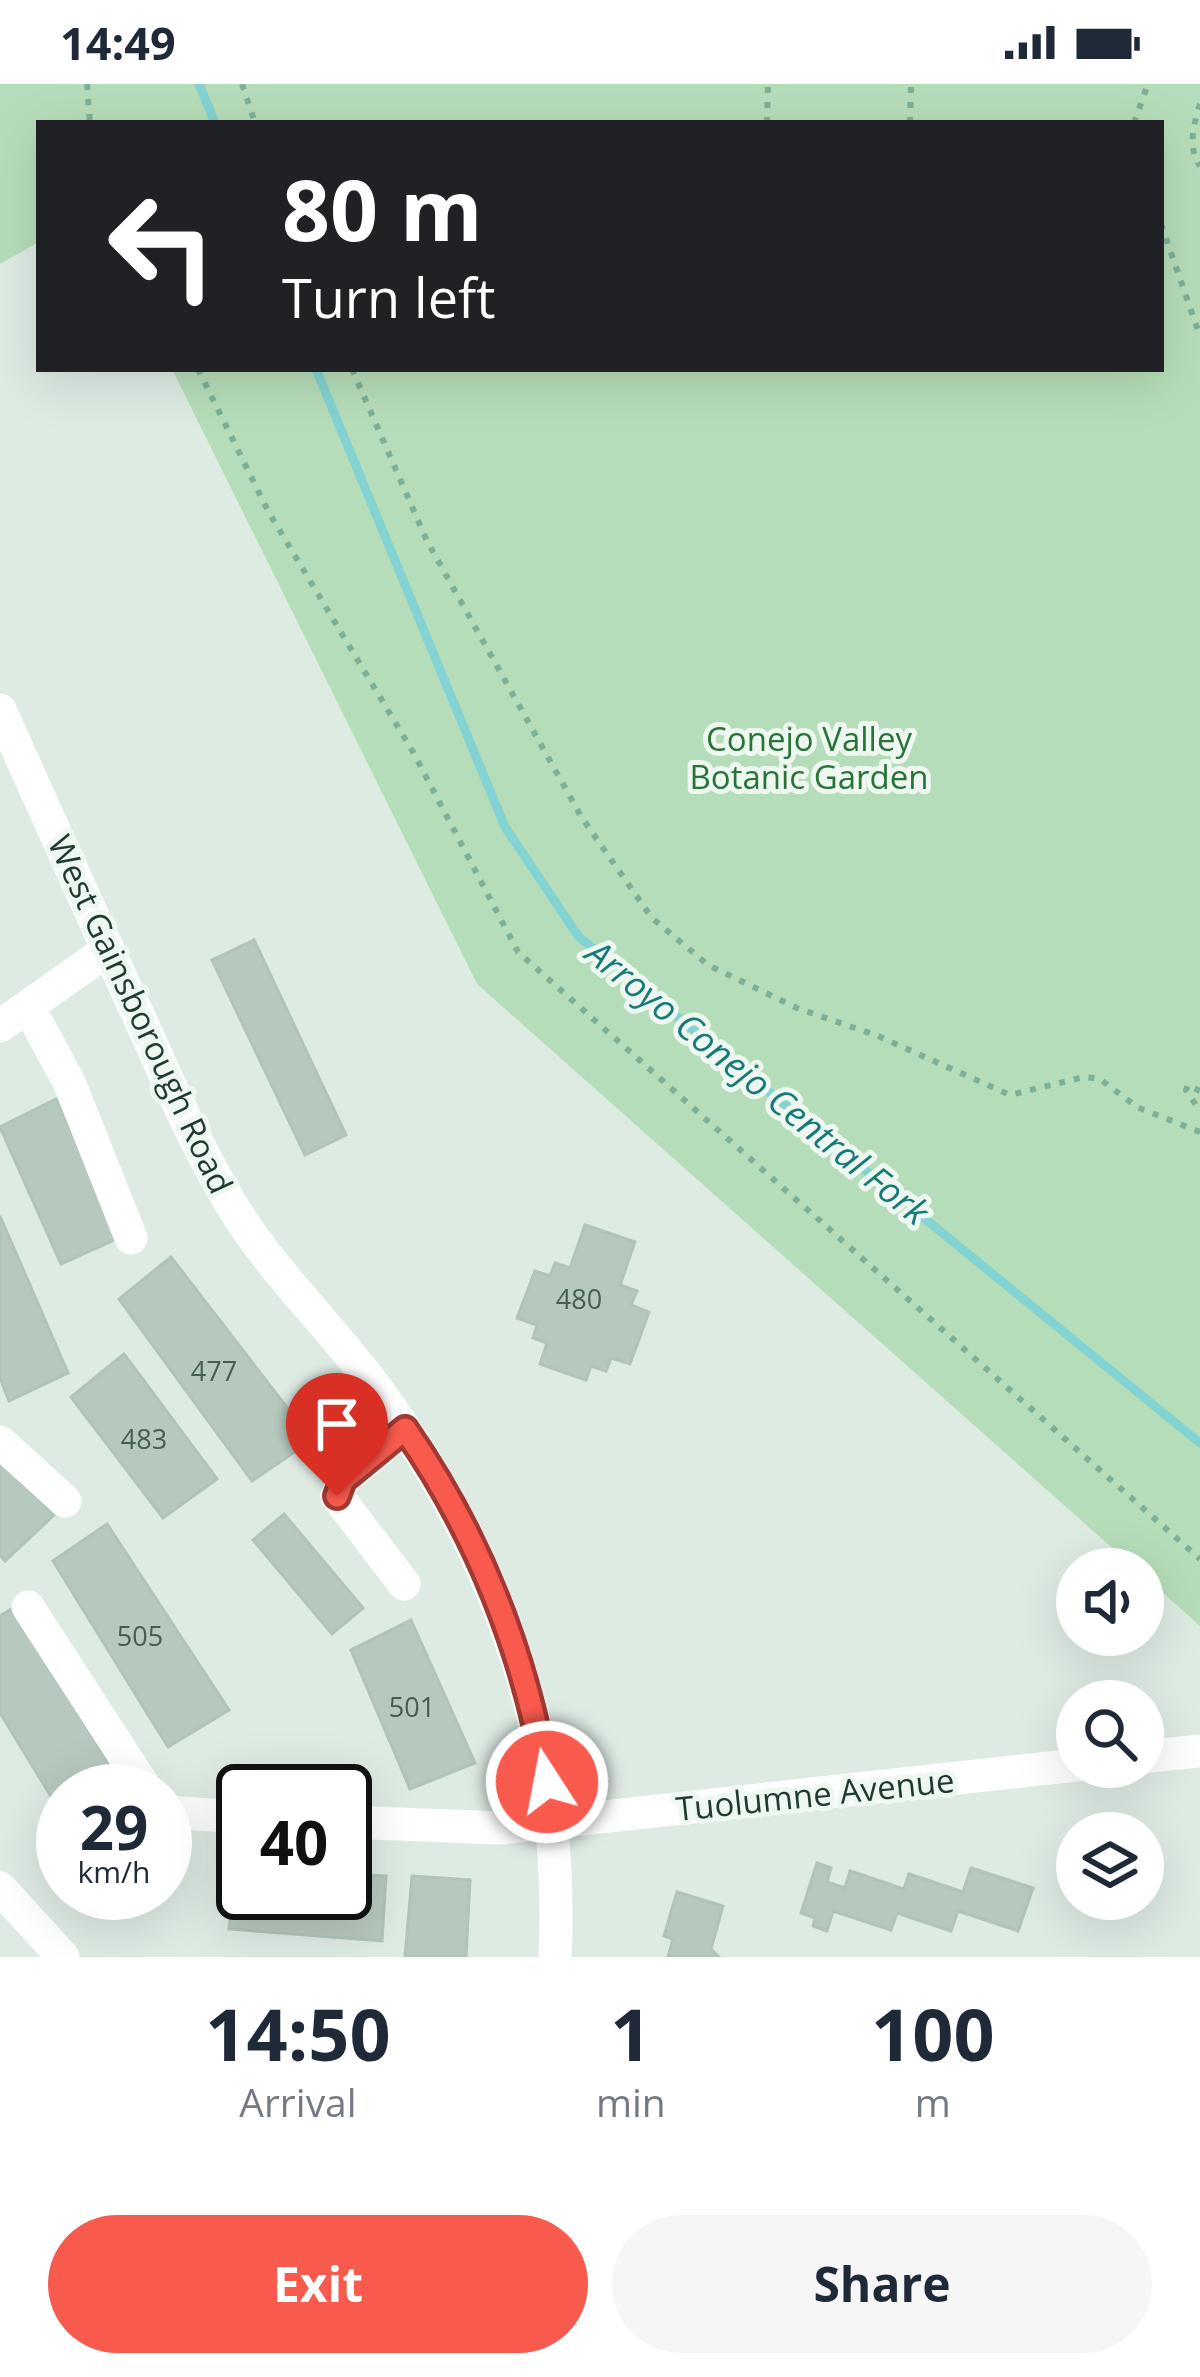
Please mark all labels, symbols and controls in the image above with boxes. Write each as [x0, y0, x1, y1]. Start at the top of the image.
text: 14:49 [60, 12, 176, 73]
text: 80 m [282, 151, 482, 266]
icon: left [84, 168, 240, 324]
text: Turn left [282, 260, 495, 334]
park label: Conejo Valley Botanic Garden [690, 716, 929, 799]
street label: West Gainsborough Road [38, 827, 244, 1201]
water label: Arroyo Conejo Central Fork [574, 926, 941, 1237]
house number: 480 [556, 1280, 602, 1317]
house number: 477 [191, 1352, 237, 1389]
pin [286, 1373, 388, 1496]
icon: arrive [304, 1391, 370, 1457]
house number: 483 [121, 1420, 167, 1457]
map controls [1056, 1548, 1164, 1920]
button: sound [1056, 1548, 1164, 1656]
house number: 505 [117, 1617, 163, 1654]
button: search [1056, 1680, 1164, 1788]
house number: 501 [389, 1688, 435, 1725]
position arrow [484, 1719, 610, 1845]
street label: Tuolumne Avenue [674, 1757, 956, 1831]
speed limit sign: 40 [216, 1764, 372, 1920]
text: 29 [80, 1786, 148, 1868]
button: layers [1056, 1812, 1164, 1920]
text: km/h [78, 1851, 150, 1892]
text: 14:50 [205, 1984, 391, 2082]
text: 1 [610, 1984, 651, 2082]
text: 100 [871, 1984, 995, 2082]
text: Arrival [239, 2075, 357, 2128]
text: min [596, 2075, 666, 2128]
text: m [915, 2075, 951, 2128]
button: Exit [48, 2215, 588, 2353]
button: Share [612, 2215, 1152, 2353]

